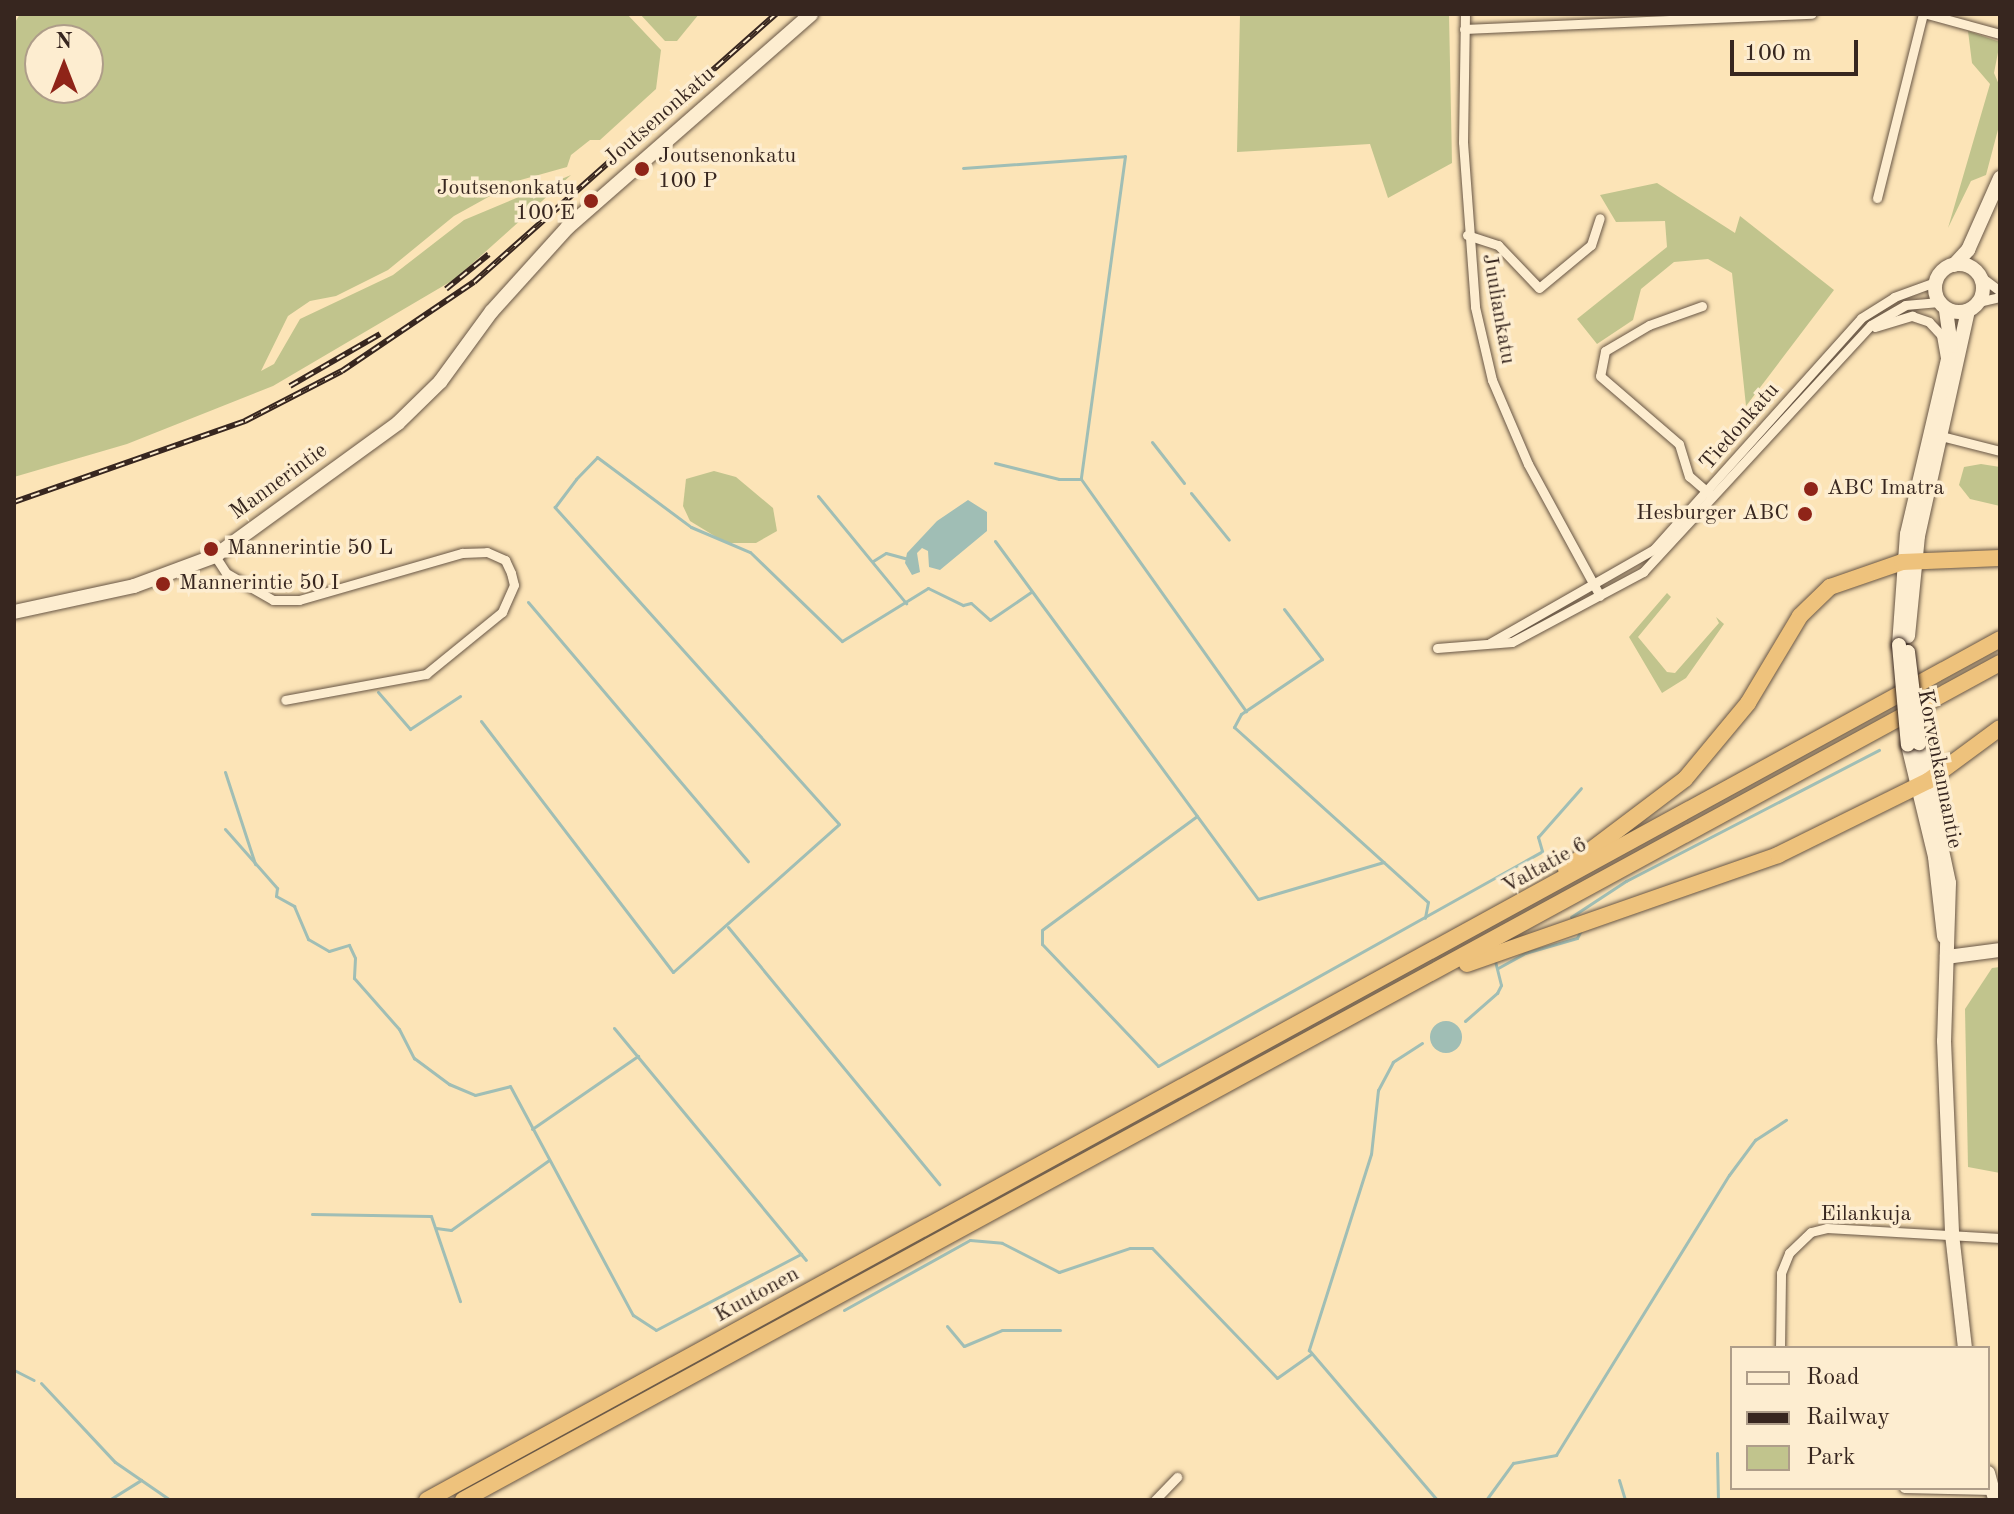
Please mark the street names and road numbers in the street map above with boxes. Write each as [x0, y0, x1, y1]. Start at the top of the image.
street label: Joutsenonkatu [599, 62, 721, 172]
street label: Juuliankatu [1475, 252, 1521, 366]
street label: Tiedonkatu [1695, 378, 1785, 476]
street label: Mannerintie [225, 438, 333, 526]
street label: Korvenkannantie [1911, 687, 1967, 851]
street label: Valtatie 6 [1498, 832, 1592, 900]
street label: Eilankuja [1821, 1202, 1911, 1228]
street label: Kuutonen [710, 1261, 804, 1329]

